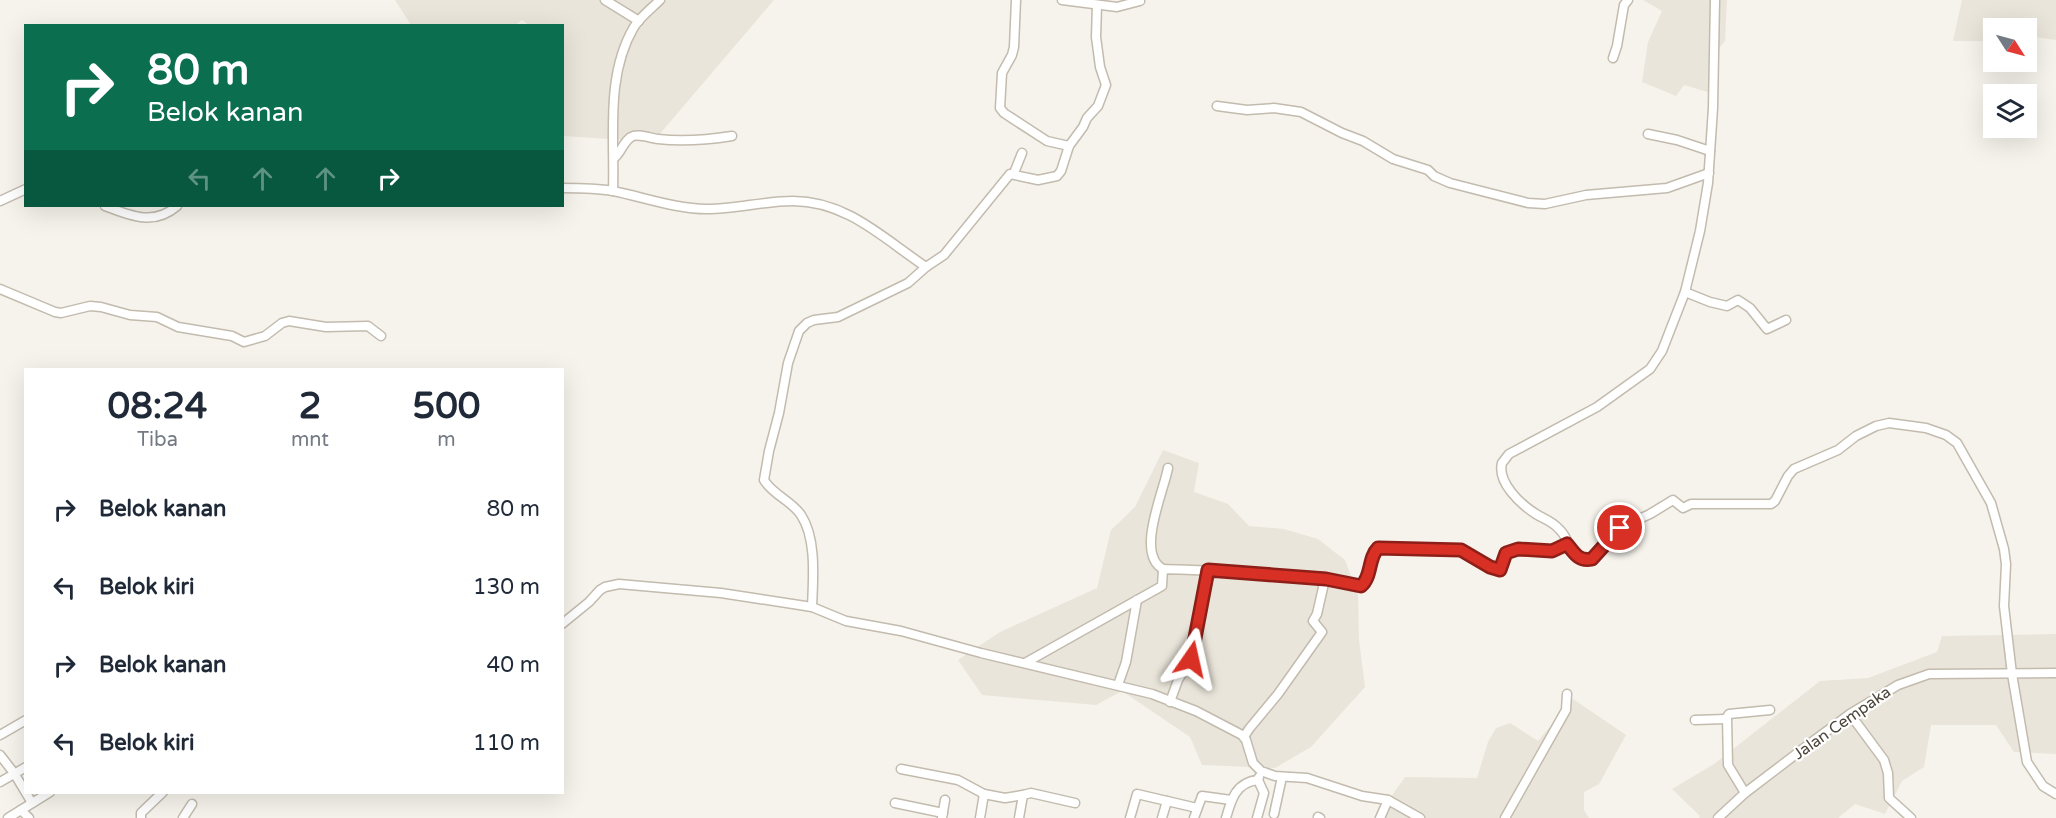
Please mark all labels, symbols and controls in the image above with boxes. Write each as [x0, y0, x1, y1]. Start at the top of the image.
north arrow [1983, 18, 2037, 72]
map controls [1983, 18, 2037, 138]
text: 80 m [147, 45, 249, 96]
icon: right [48, 48, 126, 126]
button: layers [1983, 84, 2037, 138]
text: Belok kanan [147, 96, 303, 129]
icon: left [183, 162, 216, 195]
icon: ahead [246, 162, 279, 195]
icon: ahead [309, 162, 342, 195]
icon: right [372, 162, 405, 195]
text: 08:24 [108, 385, 207, 428]
text: 2 [299, 385, 321, 428]
text: 500 [413, 385, 480, 428]
text: Tiba [137, 428, 178, 452]
text: mnt [291, 428, 329, 452]
text: m [437, 428, 456, 452]
icon: right [48, 493, 81, 526]
text: Belok kanan [99, 496, 226, 522]
text: 80 m [486, 496, 540, 522]
pin [1594, 502, 1645, 553]
icon: arrive [1603, 511, 1636, 544]
icon: left [48, 571, 81, 604]
text: Belok kiri [99, 574, 195, 600]
text: 130 m [473, 574, 540, 600]
position arrow [1159, 627, 1223, 691]
icon: right [48, 649, 81, 682]
text: Belok kanan [99, 652, 226, 678]
text: 40 m [486, 652, 540, 678]
street label: Jalan Cempaka [1789, 682, 1895, 764]
icon: left [48, 727, 81, 760]
text: Belok kiri [99, 730, 195, 756]
text: 110 m [473, 730, 540, 756]

